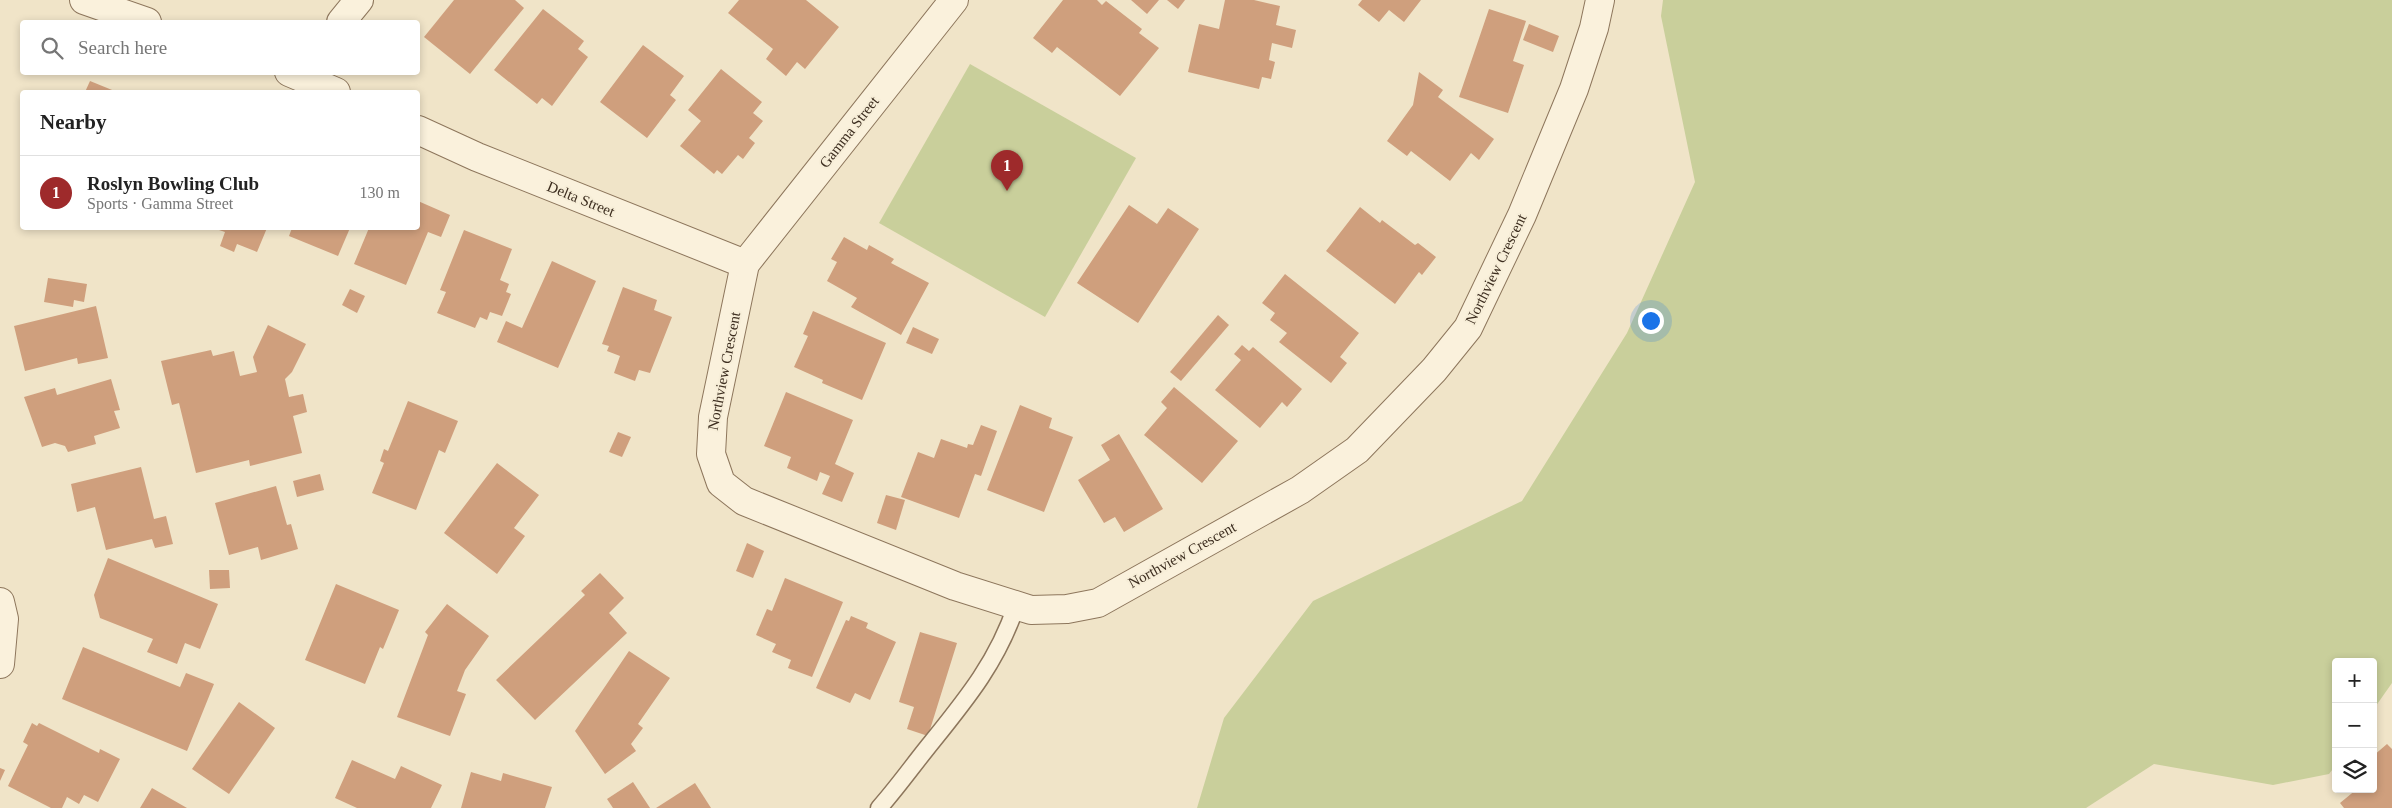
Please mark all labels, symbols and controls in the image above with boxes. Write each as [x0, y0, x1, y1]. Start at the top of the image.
search box [20, 20, 420, 75]
icon: search [38, 34, 66, 62]
text: Search here [78, 37, 167, 58]
street label: Gamma Street [816, 92, 882, 171]
text: Nearby [40, 110, 107, 134]
pin: 1 [991, 150, 1023, 191]
text: Roslyn Bowling Club [87, 173, 259, 194]
street label: Delta Street [545, 178, 618, 220]
text: 1 [52, 184, 60, 201]
text: 130 m [360, 184, 400, 201]
text: Sports · Gamma Street [87, 195, 233, 212]
street label: Northview Crescent [1462, 211, 1530, 327]
your location [1638, 308, 1664, 334]
street label: Northview Crescent [705, 310, 743, 432]
street label: Northview Crescent [1125, 518, 1239, 591]
map controls [2332, 658, 2377, 793]
button: + [2332, 658, 2377, 703]
button: − [2332, 703, 2377, 748]
button: layers [2332, 748, 2377, 793]

